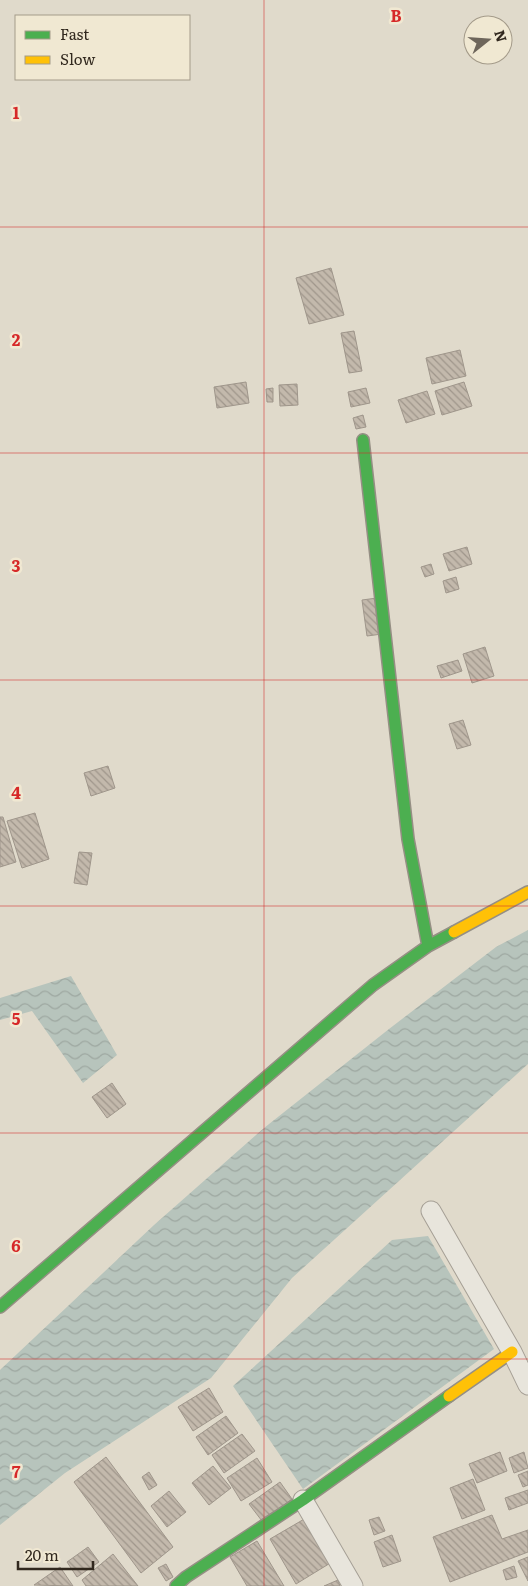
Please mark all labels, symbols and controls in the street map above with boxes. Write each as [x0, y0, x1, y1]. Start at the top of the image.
text: B [390, 3, 402, 27]
legend [15, 15, 190, 80]
north arrow [463, 15, 513, 65]
text: Fast [60, 22, 89, 45]
text: N [490, 27, 513, 45]
text: Slow [60, 47, 95, 70]
text: 1 [13, 100, 20, 124]
text: 2 [12, 327, 21, 351]
text: 3 [12, 553, 21, 577]
text: 4 [11, 780, 21, 804]
text: 5 [12, 1006, 21, 1030]
text: 6 [11, 1233, 21, 1257]
text: 7 [12, 1459, 21, 1483]
scale bar [18, 1538, 92, 1570]
text: 20 m [25, 1543, 59, 1566]

